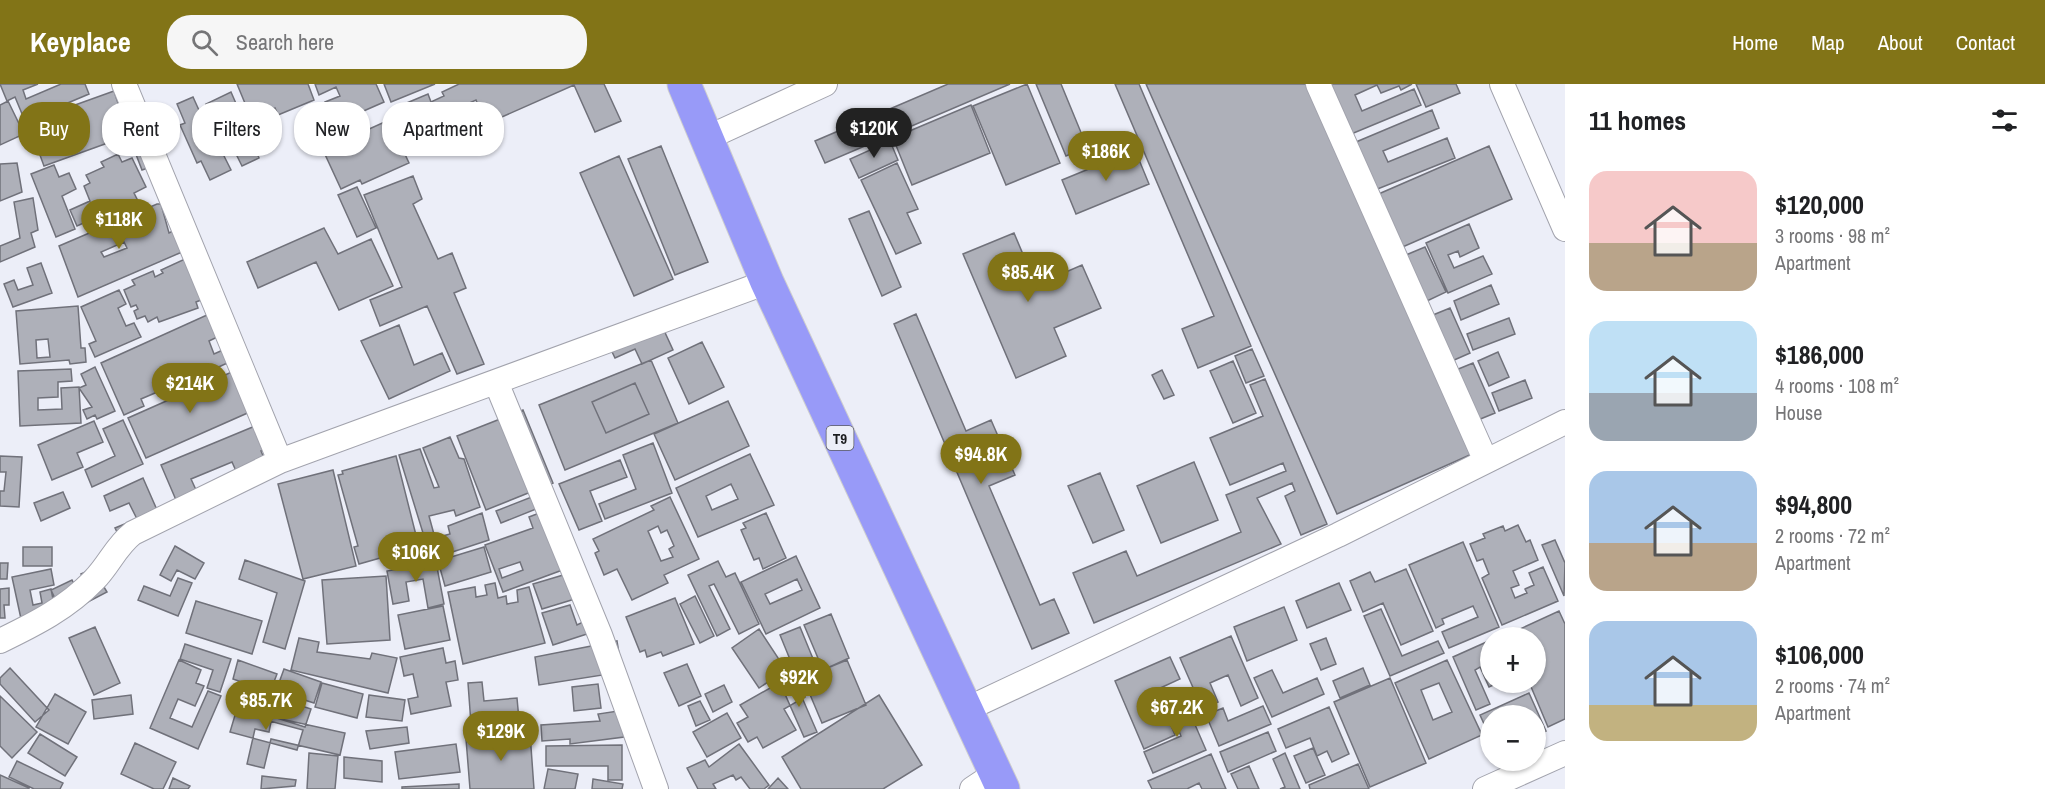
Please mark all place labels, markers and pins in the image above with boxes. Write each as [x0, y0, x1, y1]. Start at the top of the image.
pin: $120K [832, 108, 916, 159]
pin: $186K [1064, 131, 1148, 182]
pin: $118K [77, 199, 161, 250]
pin: $85.4K [979, 252, 1077, 303]
pin: $214K [148, 363, 232, 414]
pin: $94.8K [932, 434, 1030, 485]
pin: $106K [374, 532, 458, 583]
pin: $92K [763, 657, 835, 708]
pin: $85.7K [217, 680, 315, 731]
pin: $67.2K [1128, 687, 1226, 738]
pin: $129K [459, 711, 543, 762]

